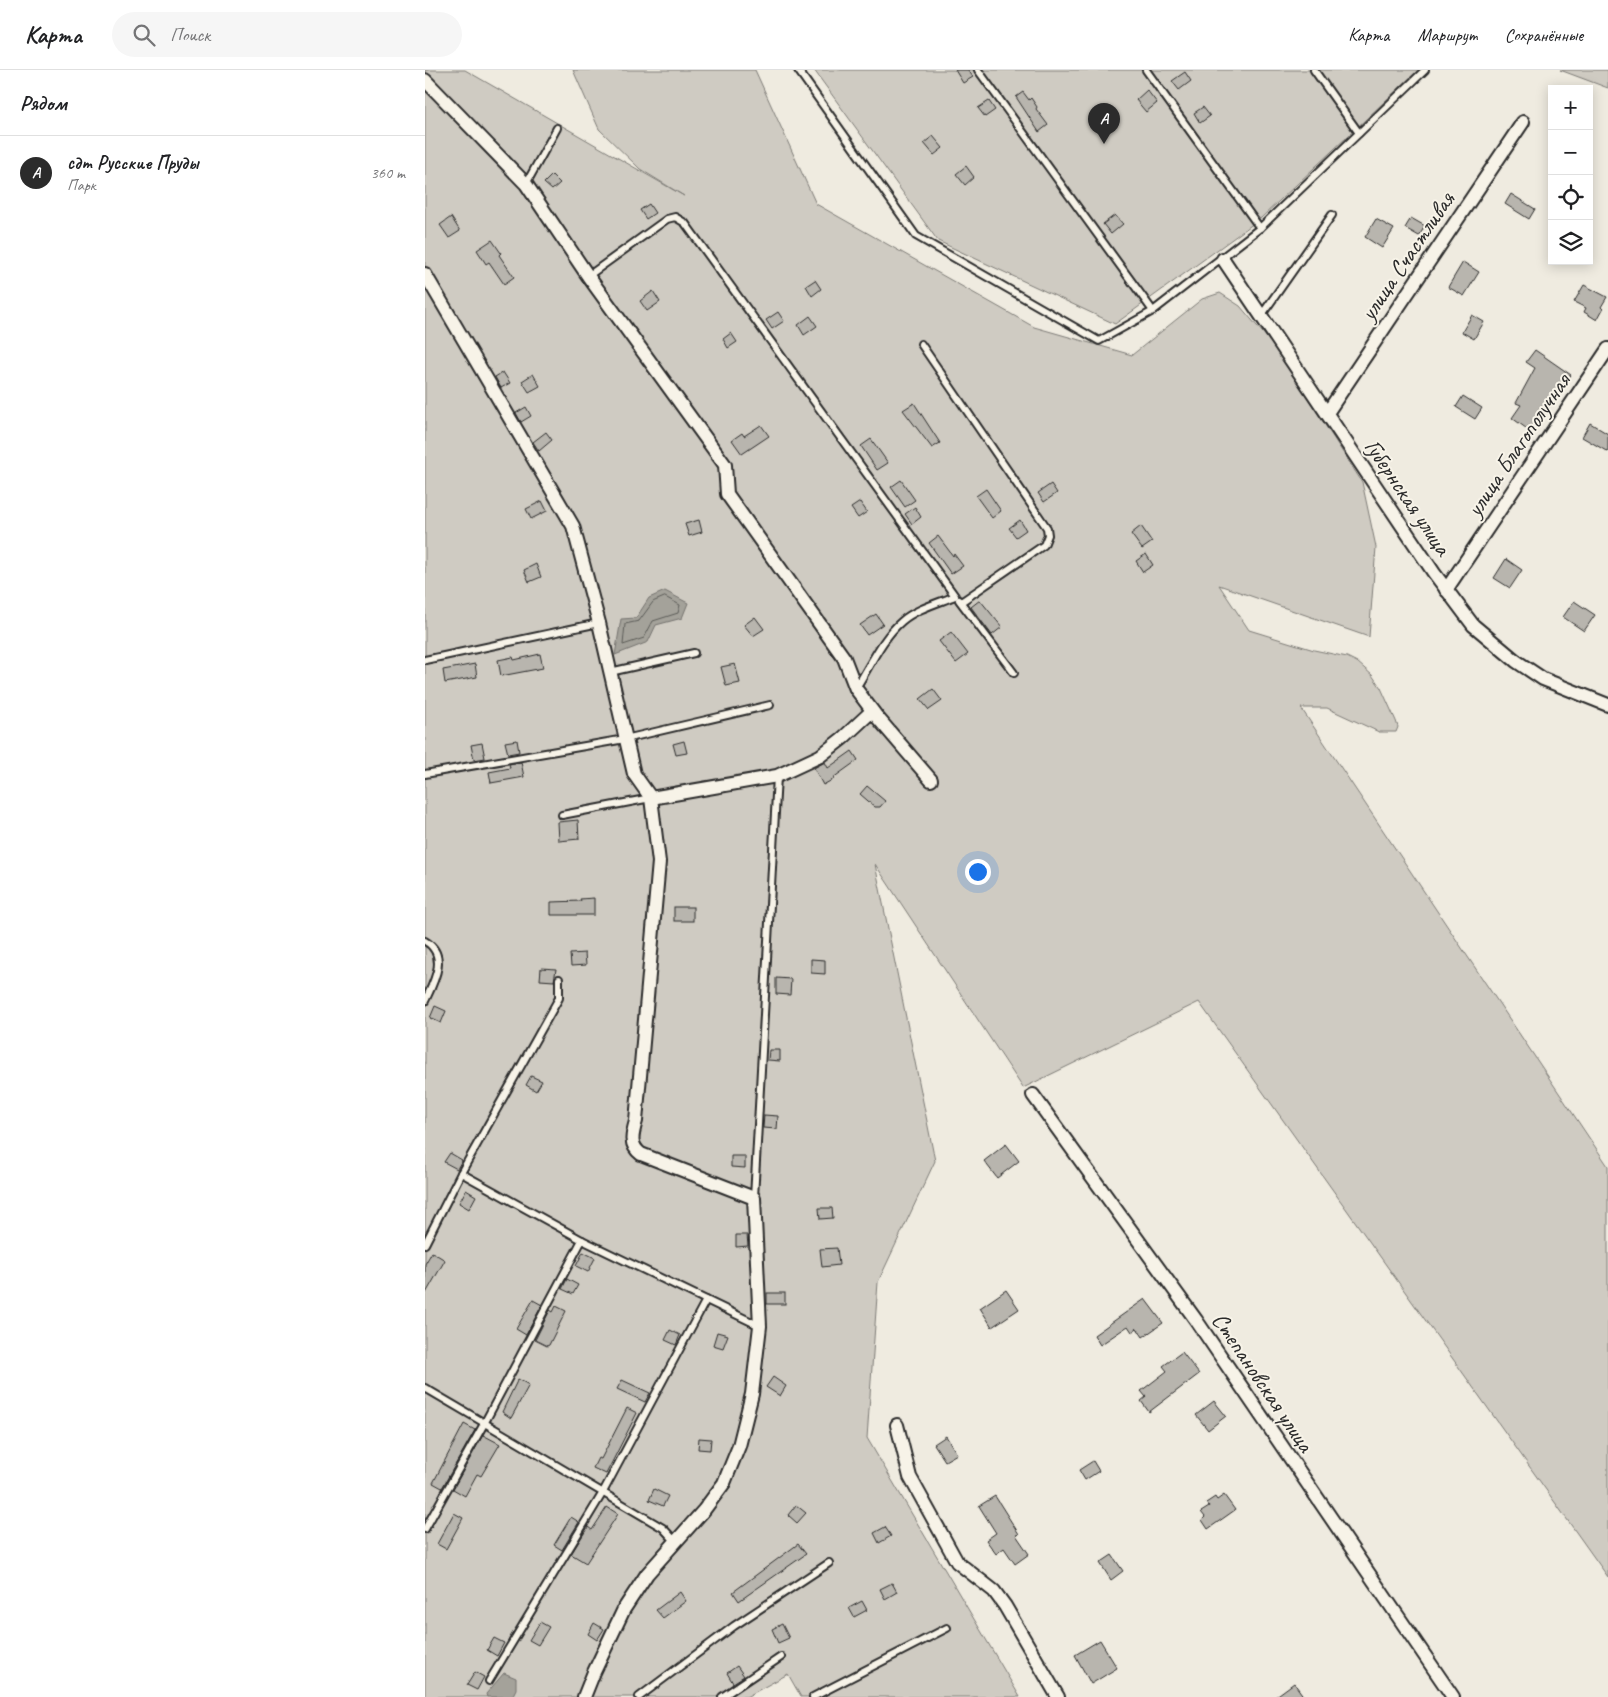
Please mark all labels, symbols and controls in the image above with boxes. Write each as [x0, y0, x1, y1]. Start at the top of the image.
search box [112, 12, 462, 57]
text: Карта [25, 20, 82, 50]
icon: search [130, 21, 158, 49]
text: Поиск [170, 23, 210, 47]
text: Карта [1348, 24, 1389, 46]
text: Маршрут [1417, 24, 1477, 46]
text: Сохранённые [1505, 24, 1583, 46]
map controls [1548, 85, 1593, 265]
button: + [1548, 85, 1593, 130]
text: Рядом [20, 90, 67, 116]
pin: A [1088, 103, 1120, 144]
button: − [1548, 130, 1593, 175]
text: сдт Русские Пруды [67, 151, 198, 175]
text: A [32, 163, 40, 183]
text: 360 m [371, 163, 405, 183]
text: Парк [67, 175, 96, 195]
button: locate [1548, 175, 1593, 220]
street label: улица Счастливая [1352, 185, 1462, 328]
button: layers [1548, 220, 1593, 265]
street label: улица Благополучная [1458, 366, 1578, 524]
street label: Губернская улица [1358, 433, 1459, 562]
your location [965, 859, 991, 885]
street label: Степановская улица [1205, 1306, 1322, 1459]

